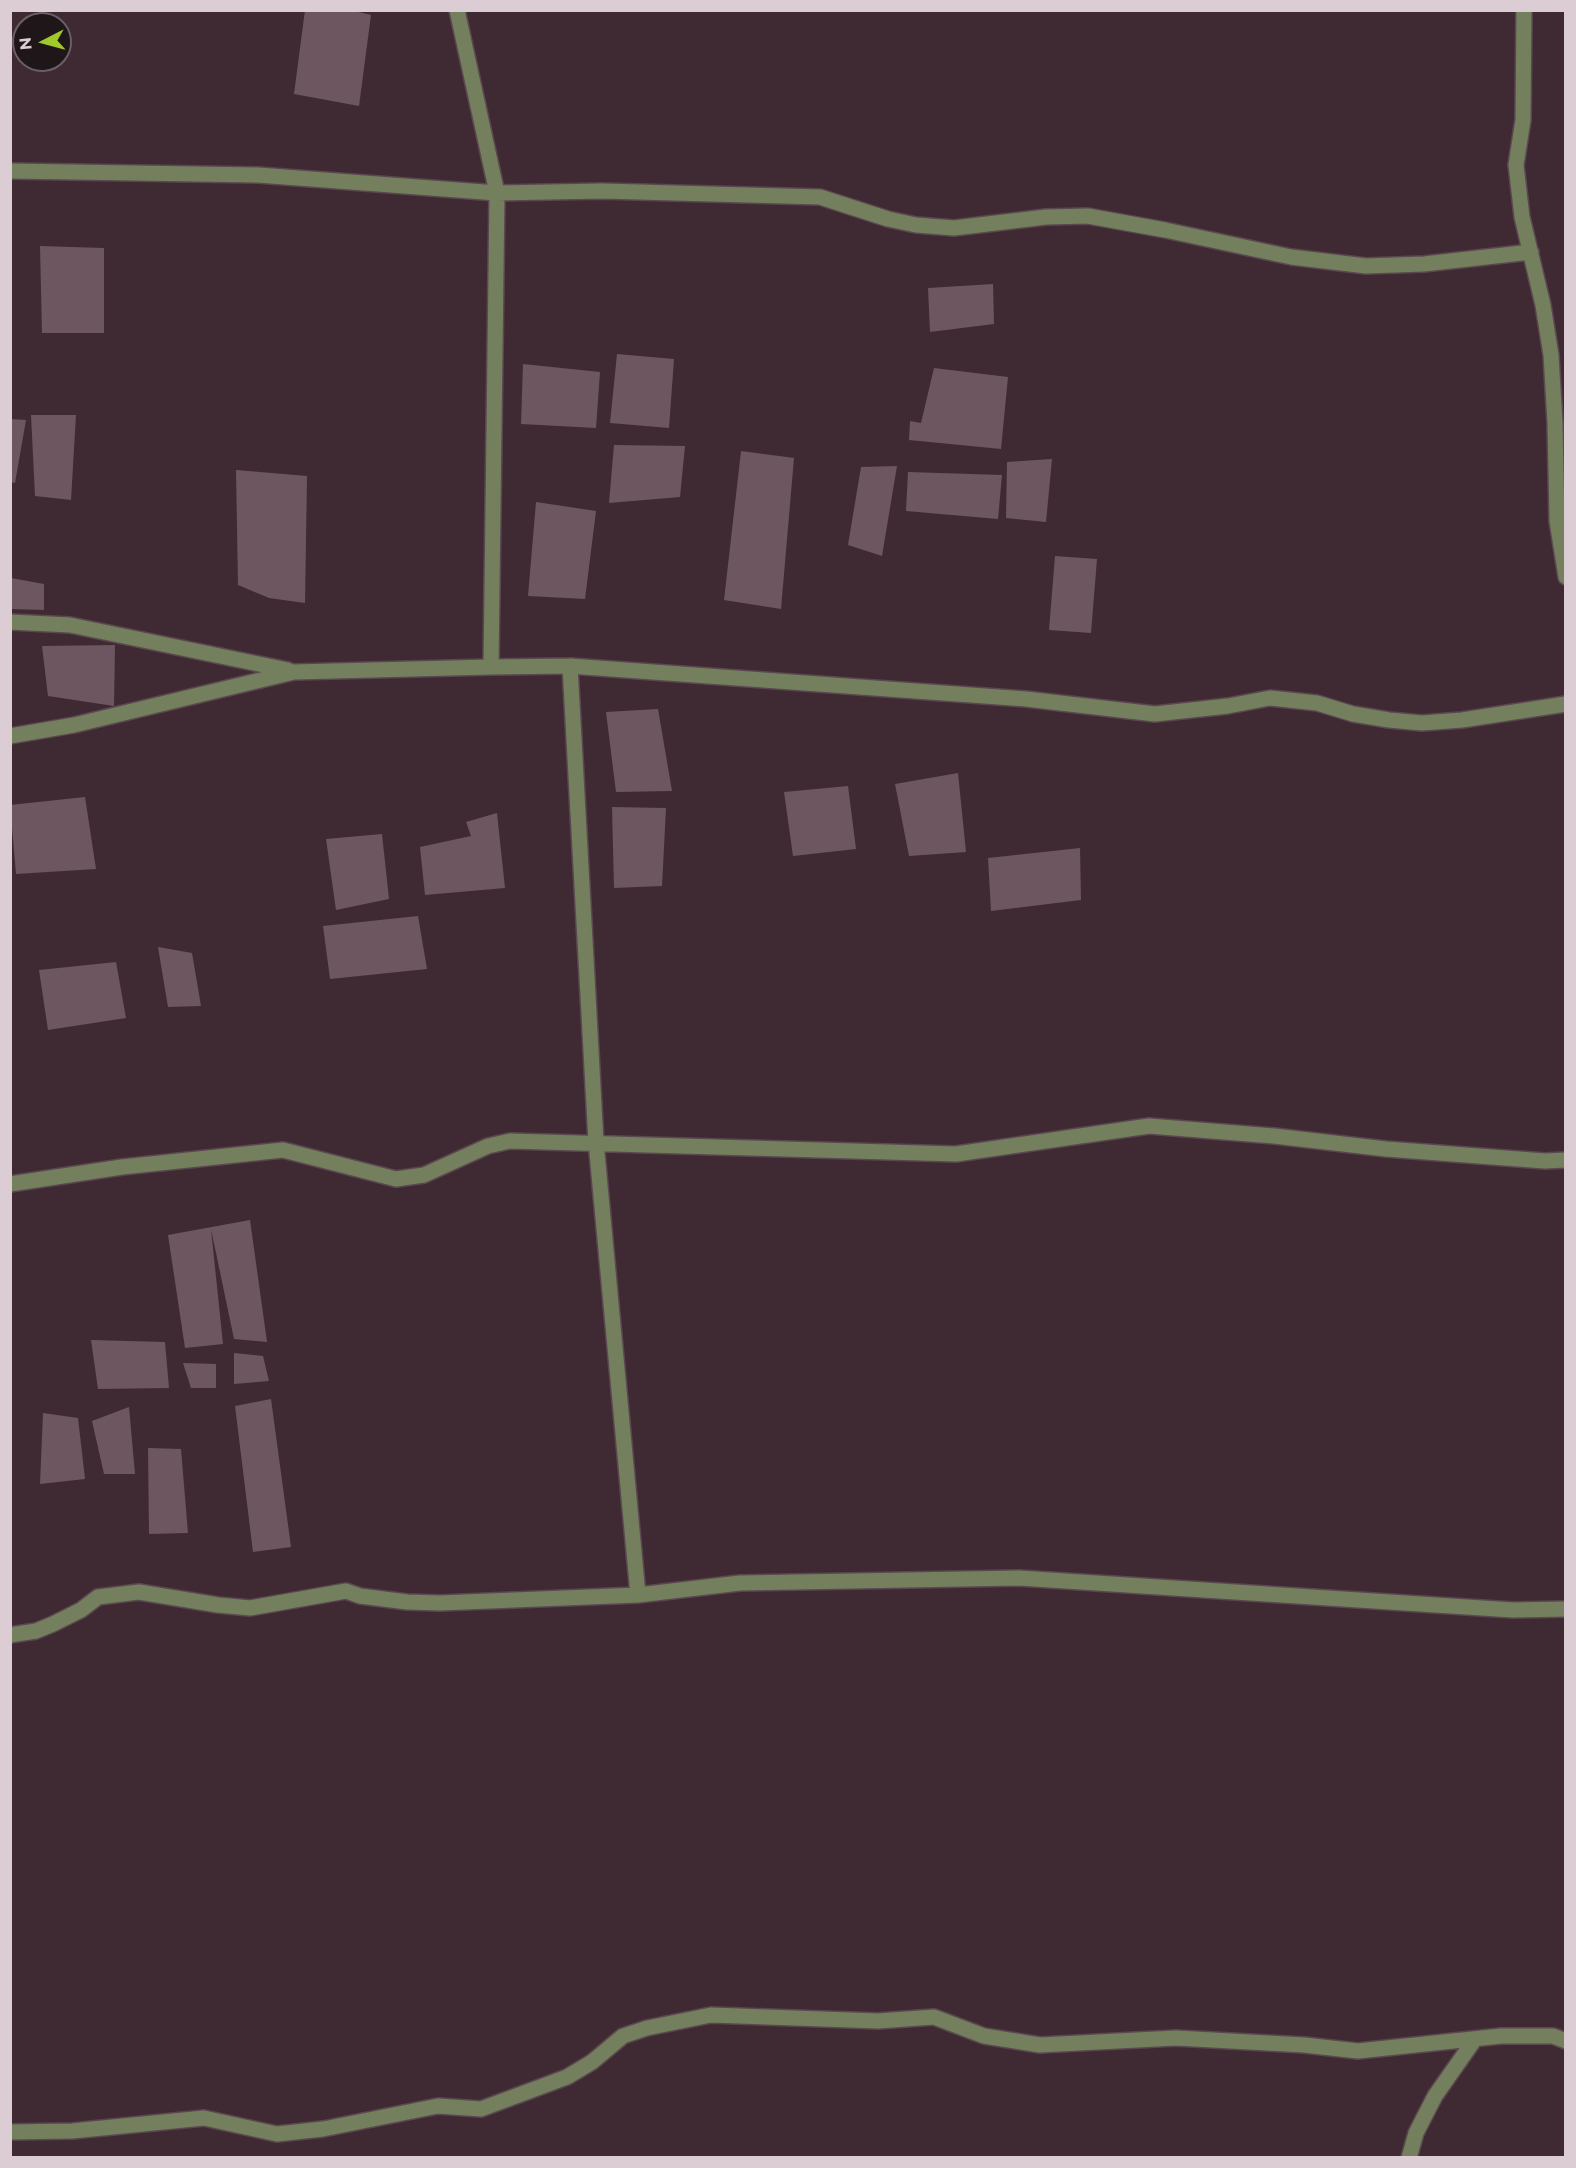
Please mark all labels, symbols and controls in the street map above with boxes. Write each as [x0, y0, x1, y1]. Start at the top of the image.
north arrow [12, 12, 72, 72]
text: N [15, 36, 36, 51]

